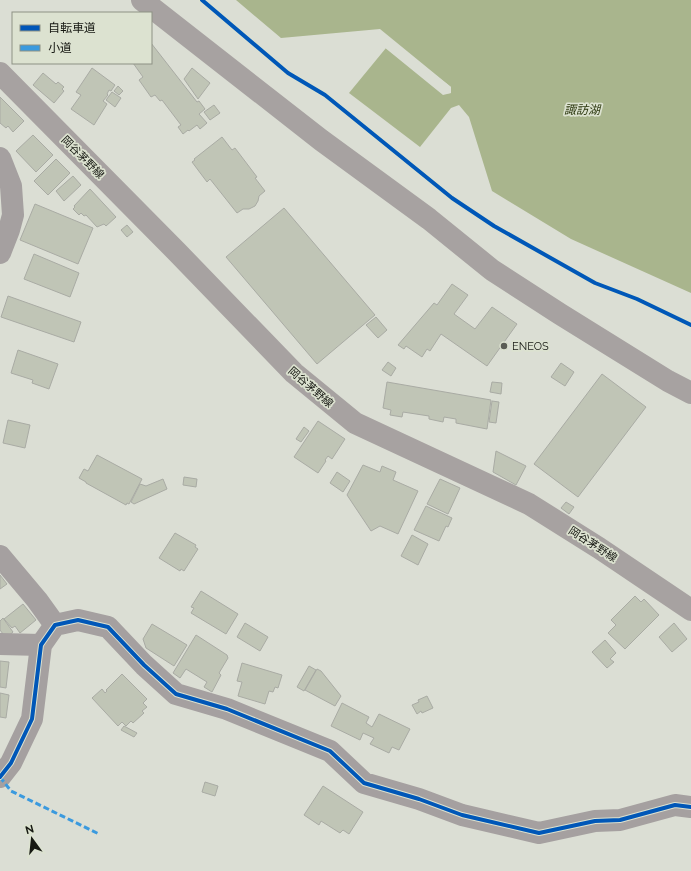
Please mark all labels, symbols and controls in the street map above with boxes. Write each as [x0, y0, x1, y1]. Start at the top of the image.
legend [12, 12, 152, 64]
text: 自転車道 [48, 21, 96, 35]
text: 小道 [48, 41, 72, 55]
water label: 諏訪湖 [564, 103, 602, 117]
street label: 岡谷茅野線 [59, 133, 107, 181]
place label: ENEOS [512, 340, 549, 353]
marker: ENEOS [499, 341, 509, 351]
street label: 岡谷茅野線 [286, 364, 336, 410]
street label: 岡谷茅野線 [566, 524, 619, 565]
north arrow [12, 819, 52, 859]
text: N [24, 822, 35, 837]

